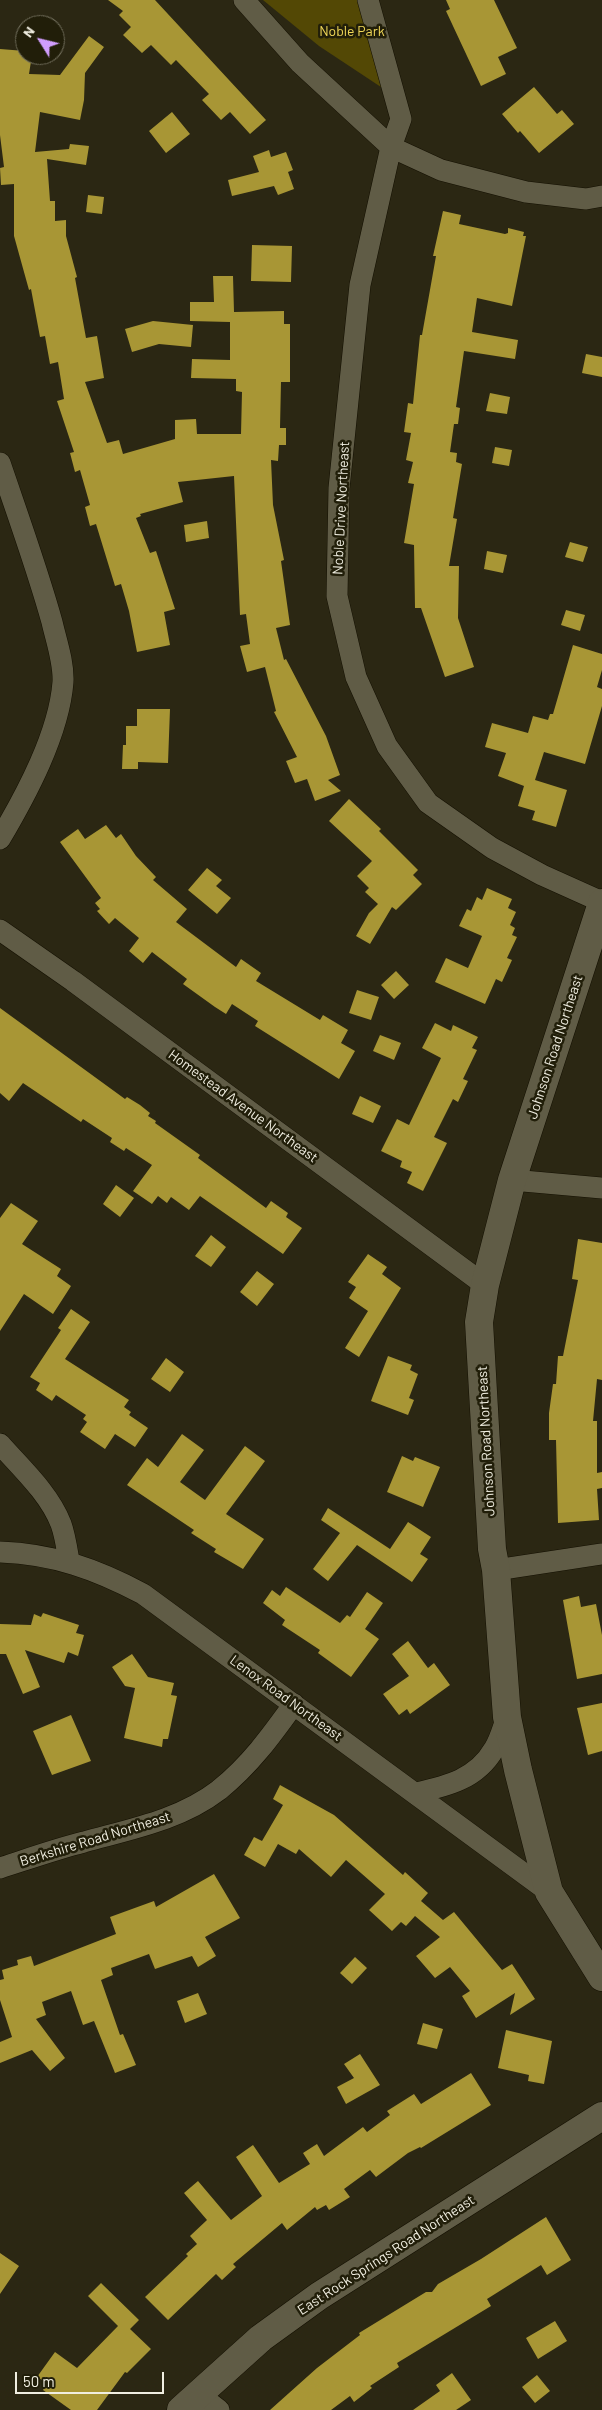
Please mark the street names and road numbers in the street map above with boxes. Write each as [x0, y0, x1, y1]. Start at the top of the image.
street label: Noble Drive Northeast [329, 441, 353, 575]
street label: Johnson Road Northeast [524, 973, 586, 1121]
street label: Homestead Avenue Northeast [165, 1046, 321, 1166]
street label: Johnson Road Northeast [474, 1365, 498, 1517]
street label: Lenox Road Northeast [227, 1652, 345, 1744]
street label: Berkshire Road Northeast [18, 1808, 172, 1870]
street label: East Rock Springs Road Northeast [294, 2191, 478, 2319]

